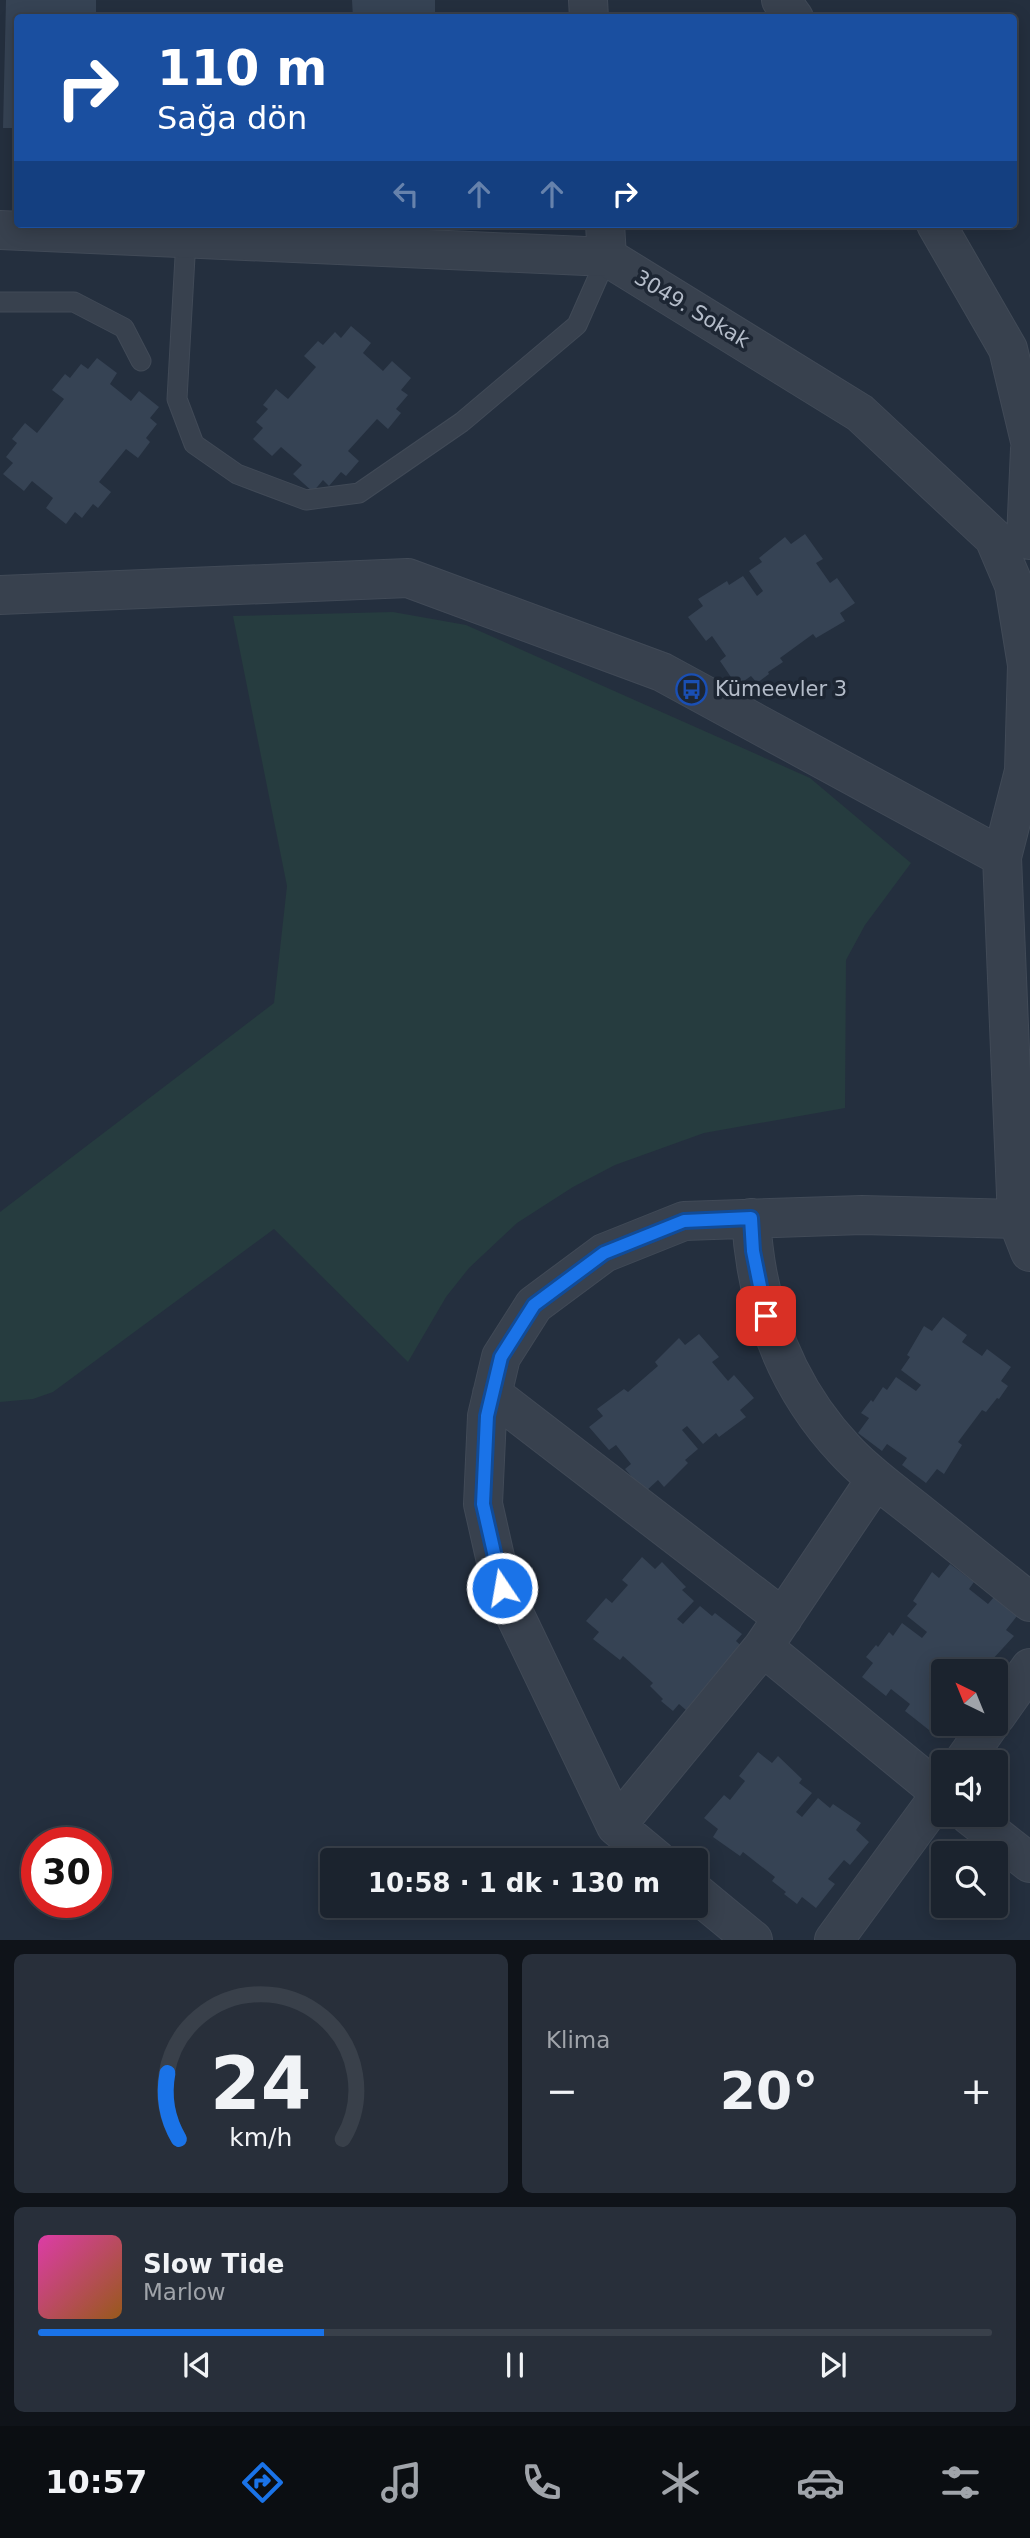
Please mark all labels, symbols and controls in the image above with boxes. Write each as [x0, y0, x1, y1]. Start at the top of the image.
text: 110 m [157, 40, 327, 97]
icon: right [42, 42, 133, 133]
text: Sağa dön [157, 99, 307, 137]
icon: left [387, 175, 425, 213]
icon: ahead [460, 175, 498, 213]
icon: ahead [533, 175, 571, 213]
icon: right [606, 175, 644, 213]
street label: 3049. Sokak [630, 265, 755, 353]
bus stop icon: Kümeevler 3 [675, 672, 709, 706]
place label: Kümeevler 3 [715, 677, 847, 701]
pin [736, 1286, 796, 1346]
icon: arrive [747, 1297, 785, 1335]
position arrow [465, 1551, 539, 1625]
north arrow [931, 1659, 1008, 1736]
map controls [931, 1659, 1008, 1918]
button: sound [931, 1750, 1008, 1827]
speed limit sign: 30 [21, 1827, 112, 1918]
button: search [931, 1841, 1008, 1918]
text: 10:58 · 1 dk · 130 m [368, 1868, 660, 1898]
text: Klima [546, 2027, 610, 2053]
text: 24 [210, 2042, 312, 2127]
text: 20° [720, 2061, 818, 2121]
text: − [546, 2069, 578, 2113]
text: + [960, 2069, 992, 2113]
text: km/h [229, 2123, 293, 2152]
text: Slow Tide [143, 2249, 284, 2279]
text: Marlow [143, 2279, 226, 2305]
icon: previous [178, 2346, 216, 2384]
icon: pause [496, 2346, 534, 2384]
icon: next [814, 2346, 852, 2384]
icon: directions [238, 2458, 287, 2507]
icon: music [377, 2458, 426, 2507]
icon: phone [517, 2458, 566, 2507]
icon: climate [656, 2458, 705, 2507]
icon: car [796, 2458, 845, 2507]
icon: filters [936, 2458, 985, 2507]
text: 10:57 [45, 2463, 147, 2501]

